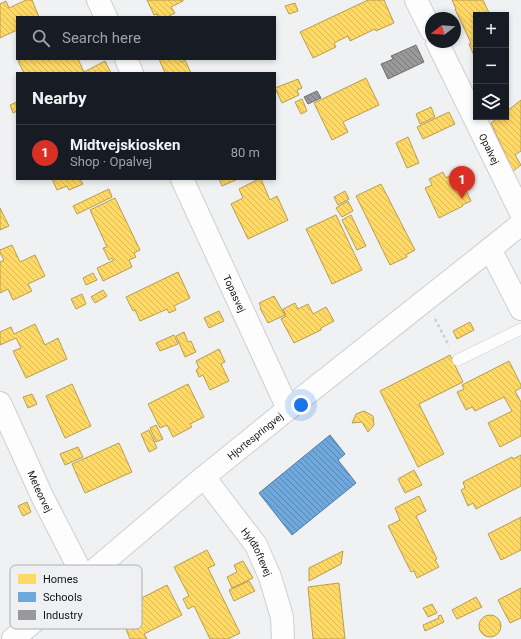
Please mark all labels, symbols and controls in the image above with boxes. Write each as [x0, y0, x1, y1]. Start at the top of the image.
north arrow [425, 12, 461, 48]
map controls [473, 12, 509, 120]
button: + [473, 12, 509, 48]
search box [16, 16, 276, 60]
icon: search [30, 27, 52, 49]
text: Search here [62, 29, 141, 47]
button: − [473, 48, 509, 84]
button: layers [473, 84, 509, 120]
text: Nearby [32, 88, 87, 108]
street label: Opalvej [477, 132, 501, 166]
text: Midtvejskiosken [70, 136, 180, 154]
text: 1 [41, 145, 49, 160]
text: 80 m [231, 145, 260, 160]
text: Shop · Opalvej [70, 154, 152, 169]
pin: 1 [449, 166, 475, 199]
street label: Topasvej [221, 273, 248, 314]
your location [291, 395, 311, 415]
street label: Hjortespringvej [225, 411, 285, 462]
street label: Meteorvej [25, 469, 54, 514]
street label: Hyldtoftevej [239, 526, 274, 578]
legend [10, 565, 142, 629]
text: Homes [43, 573, 79, 586]
text: Schools [43, 591, 83, 604]
text: Industry [43, 609, 83, 622]

